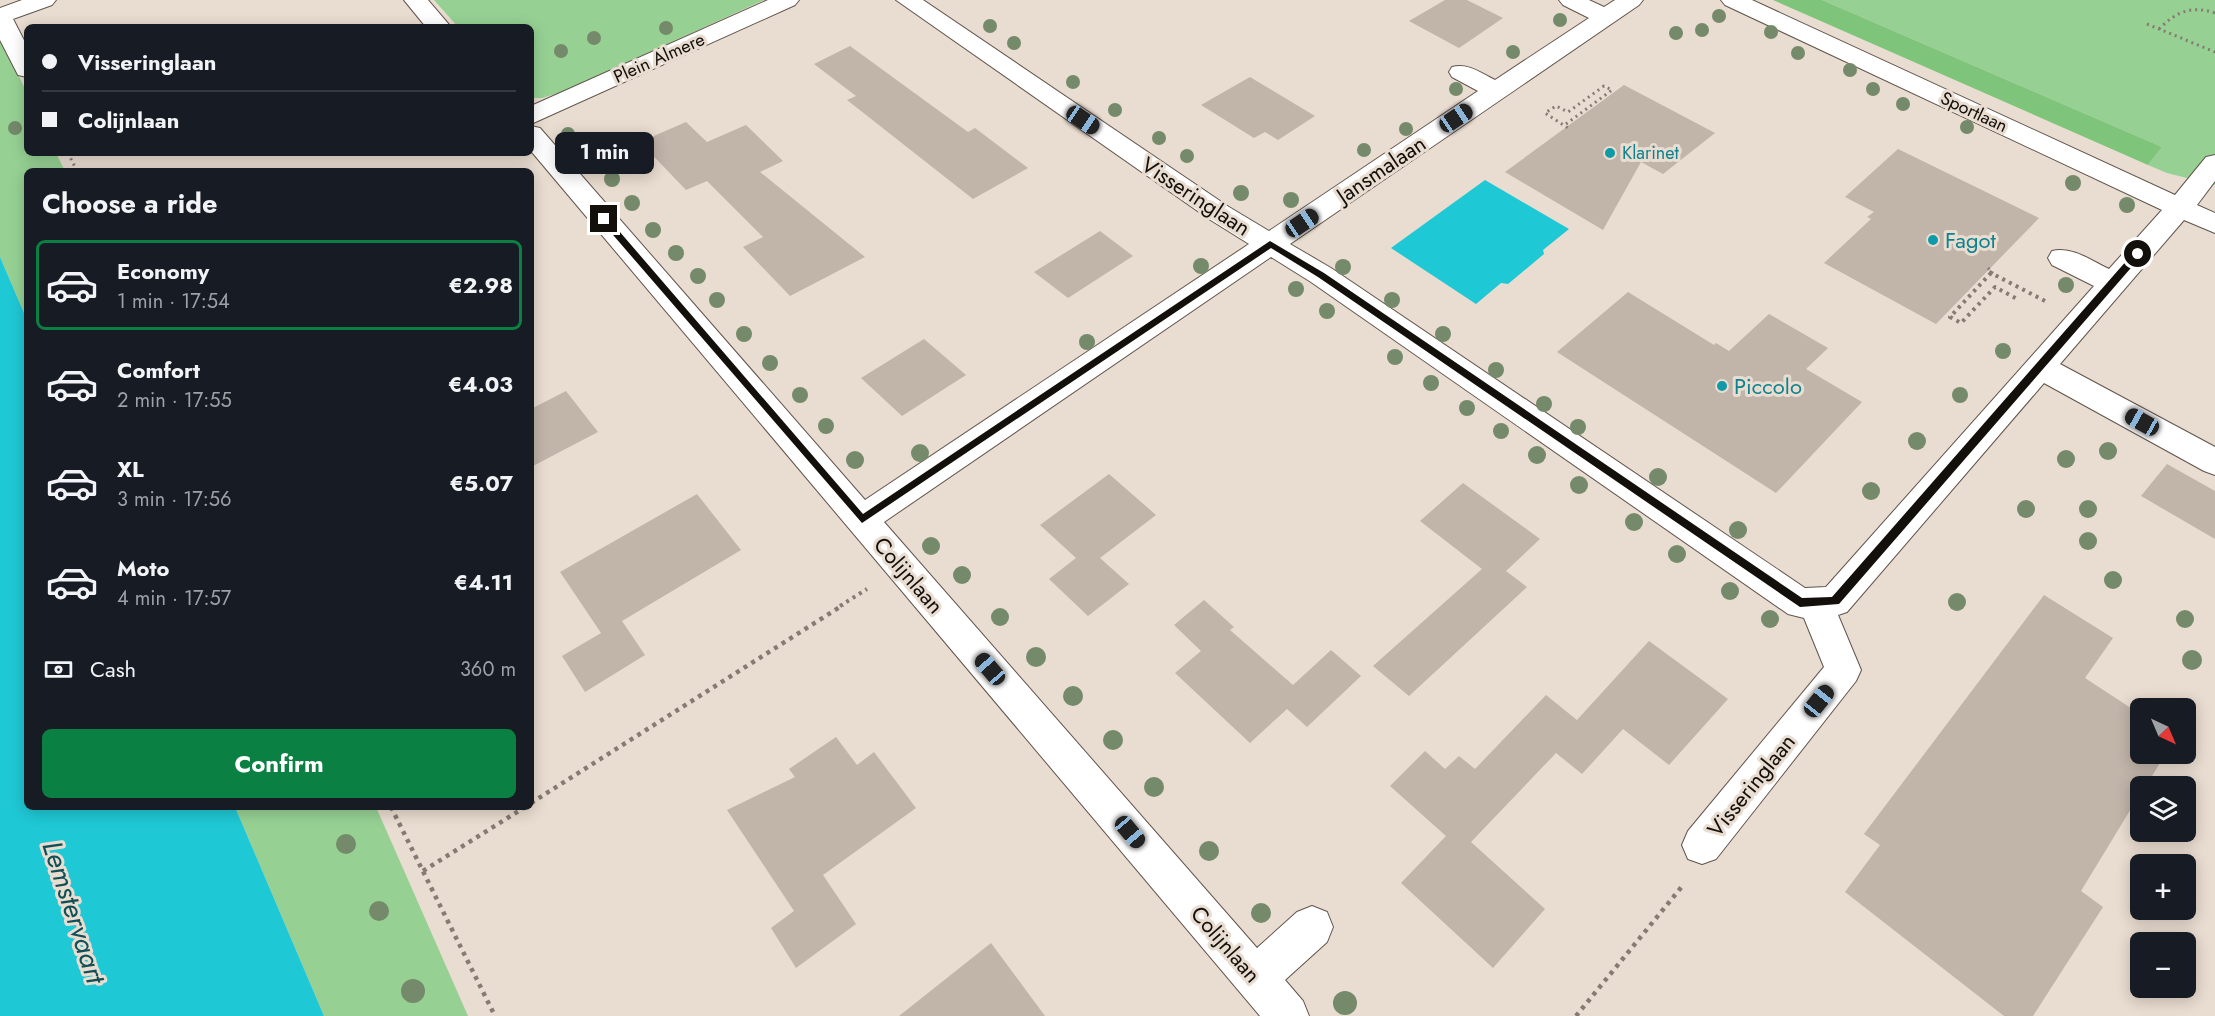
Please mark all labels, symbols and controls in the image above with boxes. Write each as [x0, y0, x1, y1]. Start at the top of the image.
street label: Plein Almere [609, 26, 709, 90]
text: Visseringlaan [78, 46, 216, 78]
street label: Sportlaan [1936, 85, 2012, 139]
car [1436, 100, 1476, 136]
car [1063, 102, 1103, 138]
text: Colijnlaan [78, 104, 179, 136]
street label: Jansmalaan [1327, 127, 1432, 212]
callout: 1 min [554, 132, 654, 174]
text: 1 min [580, 138, 629, 167]
place label: Klarinet [1622, 140, 1680, 166]
marker: Klarinet [1603, 146, 1617, 160]
street label: Visseringlaan [1135, 149, 1257, 243]
text: Choose a ride [42, 184, 217, 223]
route end [590, 205, 617, 232]
car [1282, 205, 1322, 241]
place label: Fagot [1945, 224, 1996, 256]
marker: Fagot [1926, 233, 1940, 247]
route start [2124, 240, 2151, 267]
text: Economy [117, 255, 209, 287]
icon: car [45, 258, 99, 312]
text: €2.98 [449, 269, 513, 301]
text: 1 min · 17:54 [117, 287, 230, 316]
text: Comfort [117, 354, 200, 386]
icon: car [45, 357, 99, 411]
text: €4.03 [448, 368, 513, 400]
place label: Piccolo [1734, 370, 1802, 402]
marker: Piccolo [1715, 379, 1729, 393]
text: 2 min · 17:55 [117, 386, 232, 415]
car [2122, 405, 2162, 439]
text: XL [117, 453, 144, 485]
icon: car [45, 456, 99, 510]
text: €5.07 [449, 467, 513, 499]
text: 3 min · 17:56 [117, 485, 232, 514]
street label: Colijnlaan [867, 530, 951, 620]
text: Moto [117, 552, 170, 584]
icon: car [45, 555, 99, 609]
text: €4.11 [454, 566, 513, 598]
text: 4 min · 17:57 [117, 584, 231, 613]
car [971, 650, 1009, 688]
icon: cash [42, 653, 75, 686]
text: Cash [90, 653, 136, 685]
text: 360 m [460, 655, 516, 684]
car [1801, 681, 1837, 721]
north arrow [2130, 698, 2196, 764]
map controls [2130, 698, 2196, 998]
street label: Visseringlaan [1699, 727, 1803, 843]
button: Confirm [42, 729, 516, 798]
button: layers [2130, 776, 2196, 842]
car [1112, 812, 1148, 852]
water label: Lemstervaart [32, 835, 117, 990]
button: + [2130, 854, 2196, 920]
street label: Colijnlaan [1184, 899, 1268, 989]
button: − [2130, 932, 2196, 998]

